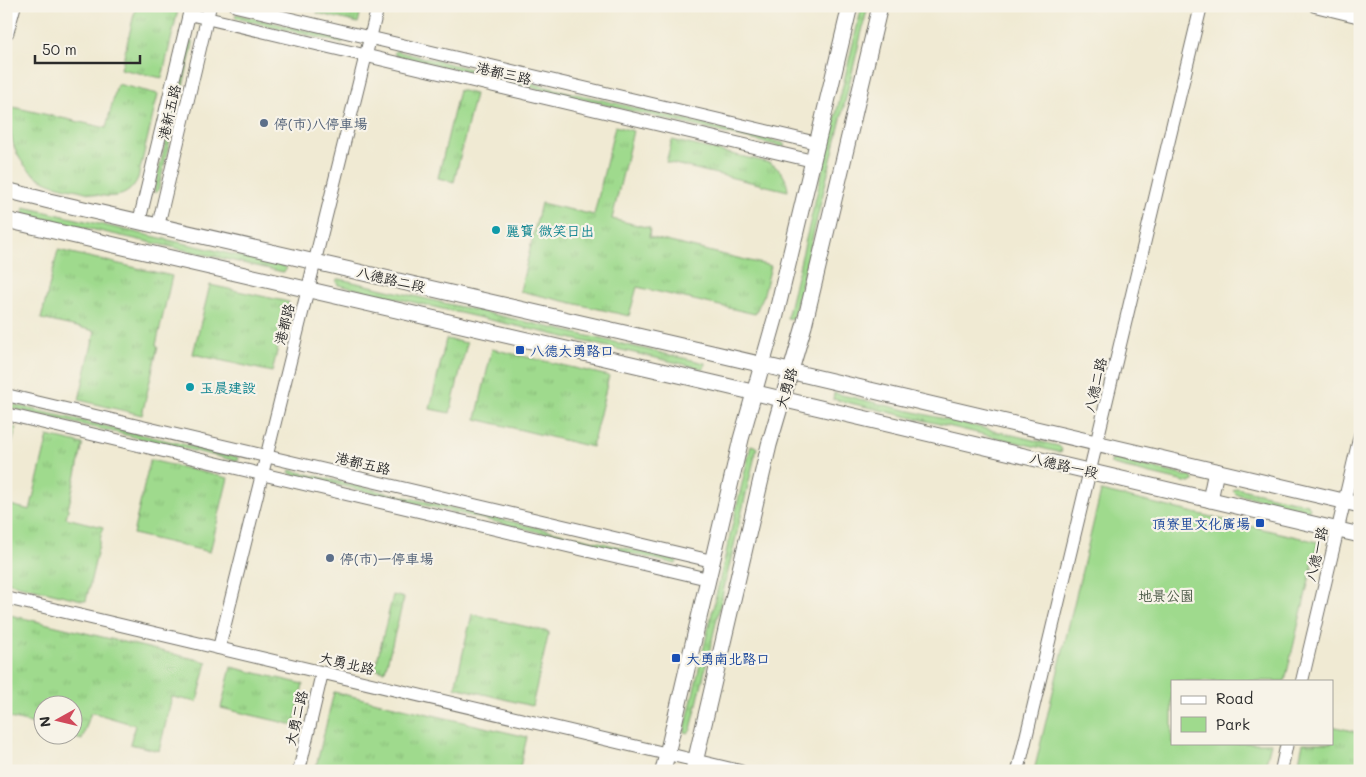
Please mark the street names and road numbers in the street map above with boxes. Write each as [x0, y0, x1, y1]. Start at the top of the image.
street label: 港都三路 [475, 57, 533, 89]
street label: 港新五路 [153, 83, 185, 141]
street label: 八德路二段 [355, 262, 427, 296]
street label: 港都路 [270, 301, 298, 347]
street label: 八德二路 [1079, 356, 1111, 414]
street label: 大勇路 [771, 365, 801, 411]
street label: 港都五路 [334, 447, 392, 479]
street label: 八德路一段 [1028, 448, 1100, 482]
street label: 八德一路 [1300, 525, 1332, 583]
street label: 大勇北路 [318, 647, 376, 679]
street label: 大勇二路 [280, 689, 312, 747]

